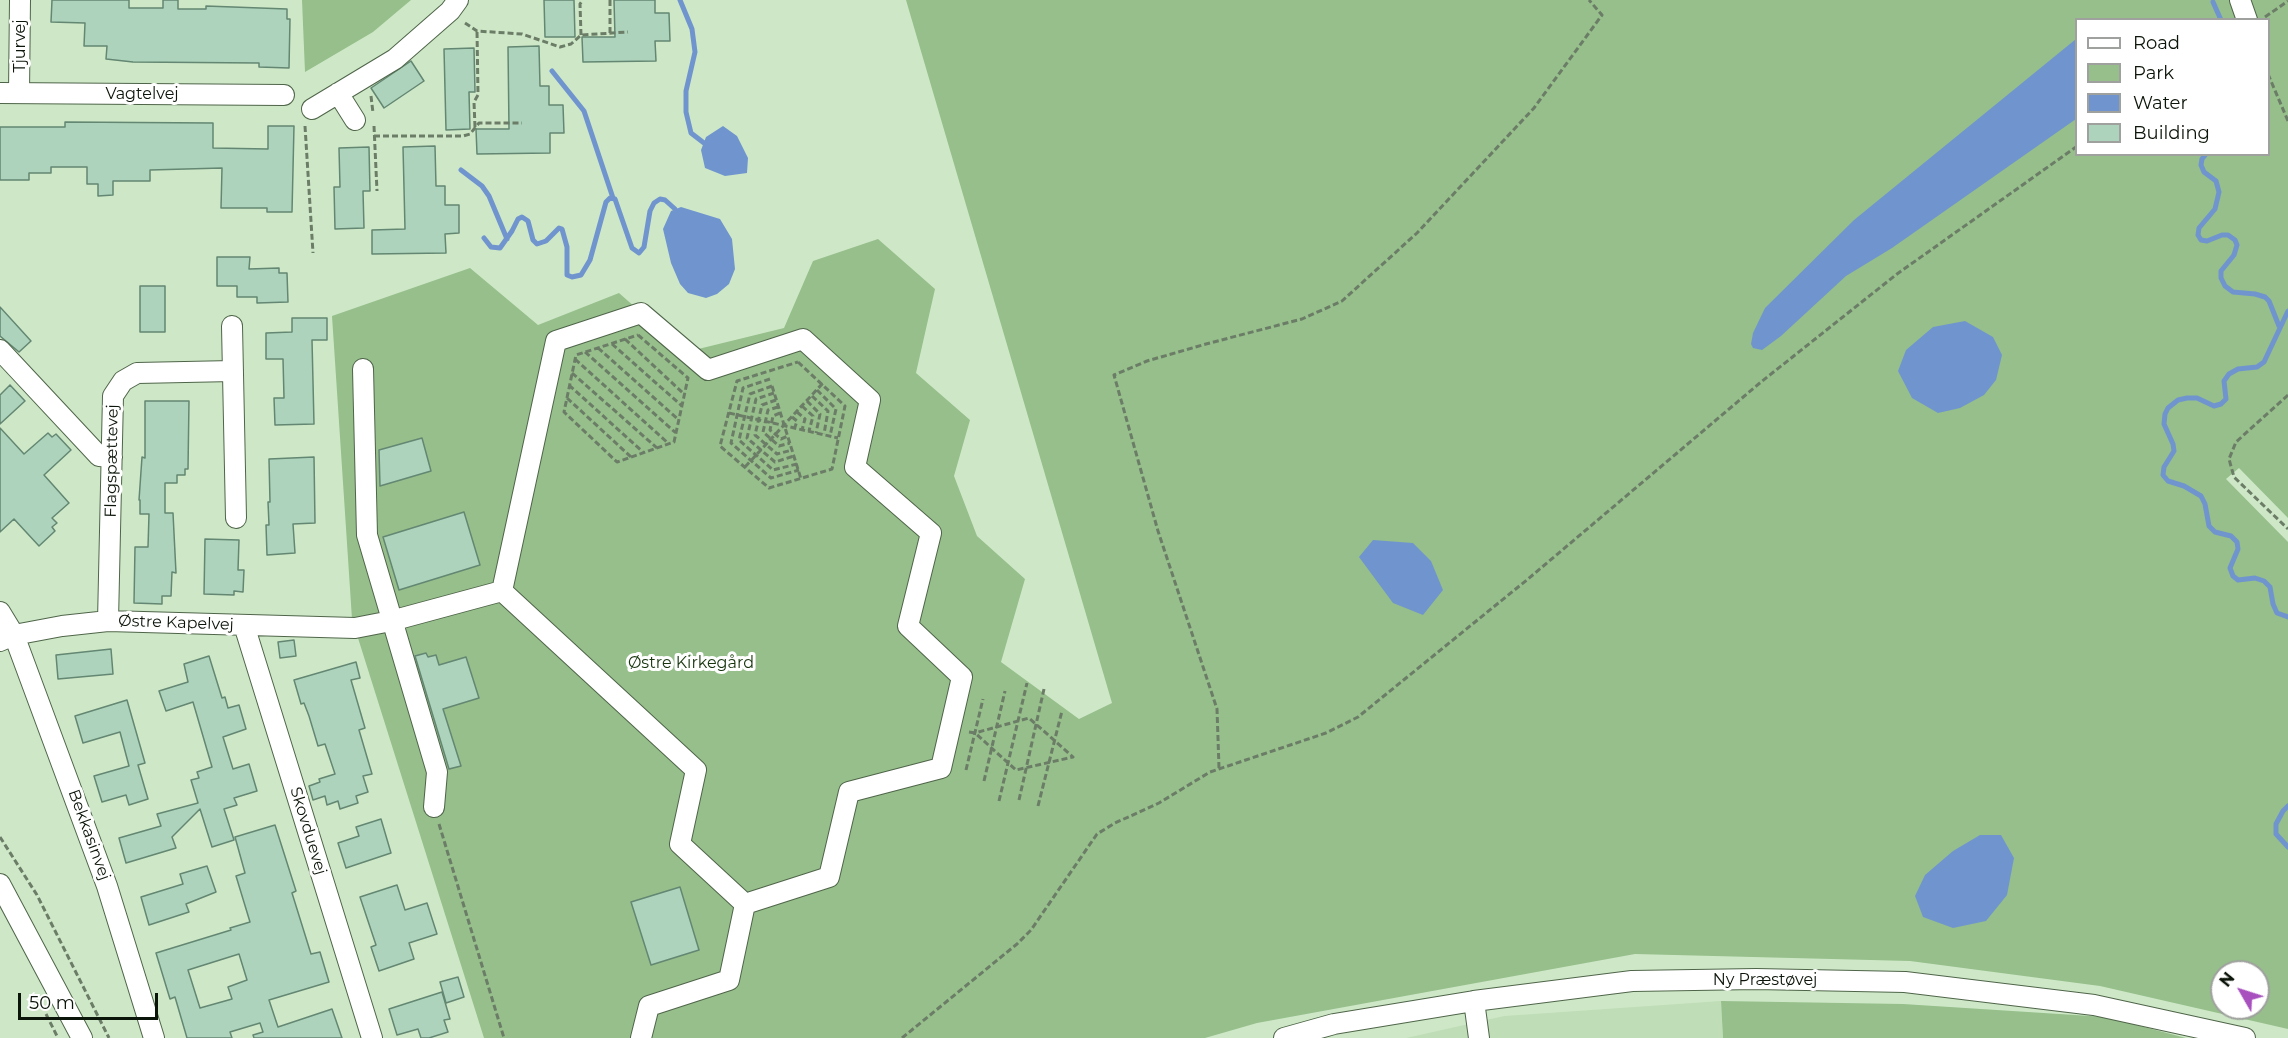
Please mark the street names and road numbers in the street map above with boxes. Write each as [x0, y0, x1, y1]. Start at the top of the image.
street label: Tjurvej [10, 19, 30, 73]
street label: Vagtelvej [105, 84, 179, 104]
street label: Flagspættevej [101, 404, 123, 518]
street label: Østre Kapelvej [118, 611, 234, 635]
street label: Skovduevej [286, 785, 330, 877]
street label: Bekkasinvej [64, 787, 114, 883]
street label: Ny Præstøvej [1713, 970, 1817, 990]

